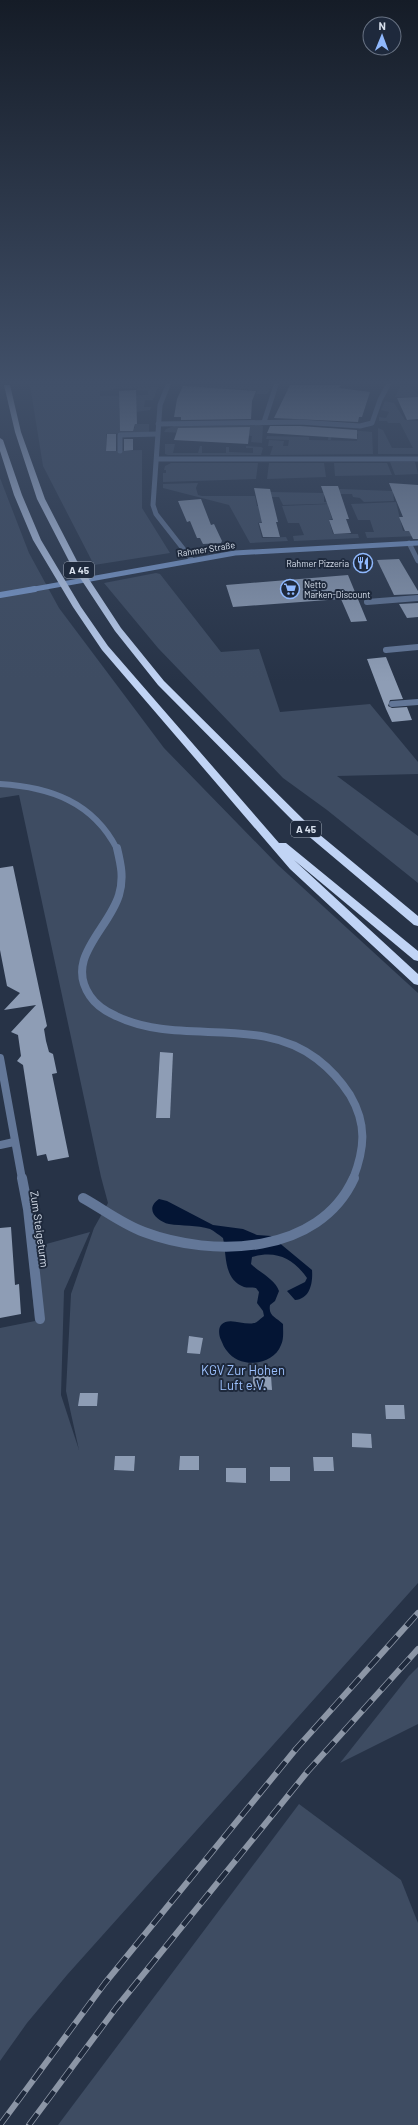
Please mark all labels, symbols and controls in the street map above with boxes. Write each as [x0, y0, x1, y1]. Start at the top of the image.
north arrow [362, 16, 402, 56]
text: N [378, 19, 386, 32]
street label: Rahmer Straße [176, 539, 236, 559]
restaurant icon: Rahmer Pizzeria [352, 552, 374, 574]
place label: Rahmer Pizzeria [286, 558, 349, 569]
road number: A 45 [64, 562, 94, 578]
supermarket icon: Netto Marken-Discount [279, 578, 301, 600]
place label: Netto Marken-Discount [304, 579, 370, 600]
road number: A 45 [291, 821, 321, 837]
street label: Zum Steigeturm [28, 1190, 52, 1268]
park label: KGV Zur Hohen Luft e.V. [201, 1362, 285, 1393]

